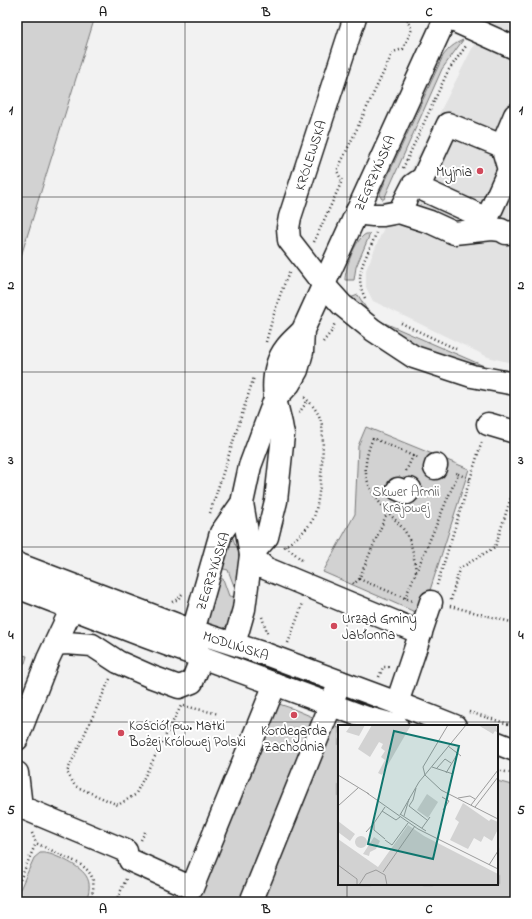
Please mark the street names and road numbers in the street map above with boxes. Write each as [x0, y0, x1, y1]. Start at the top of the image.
street label: KRÓLEWSKA [290, 118, 333, 193]
street label: ZEGRZYŃSKA [349, 132, 401, 215]
street label: ZEGRZYŃSKA [191, 530, 236, 613]
street label: MODLIŃSKA [200, 626, 271, 667]

